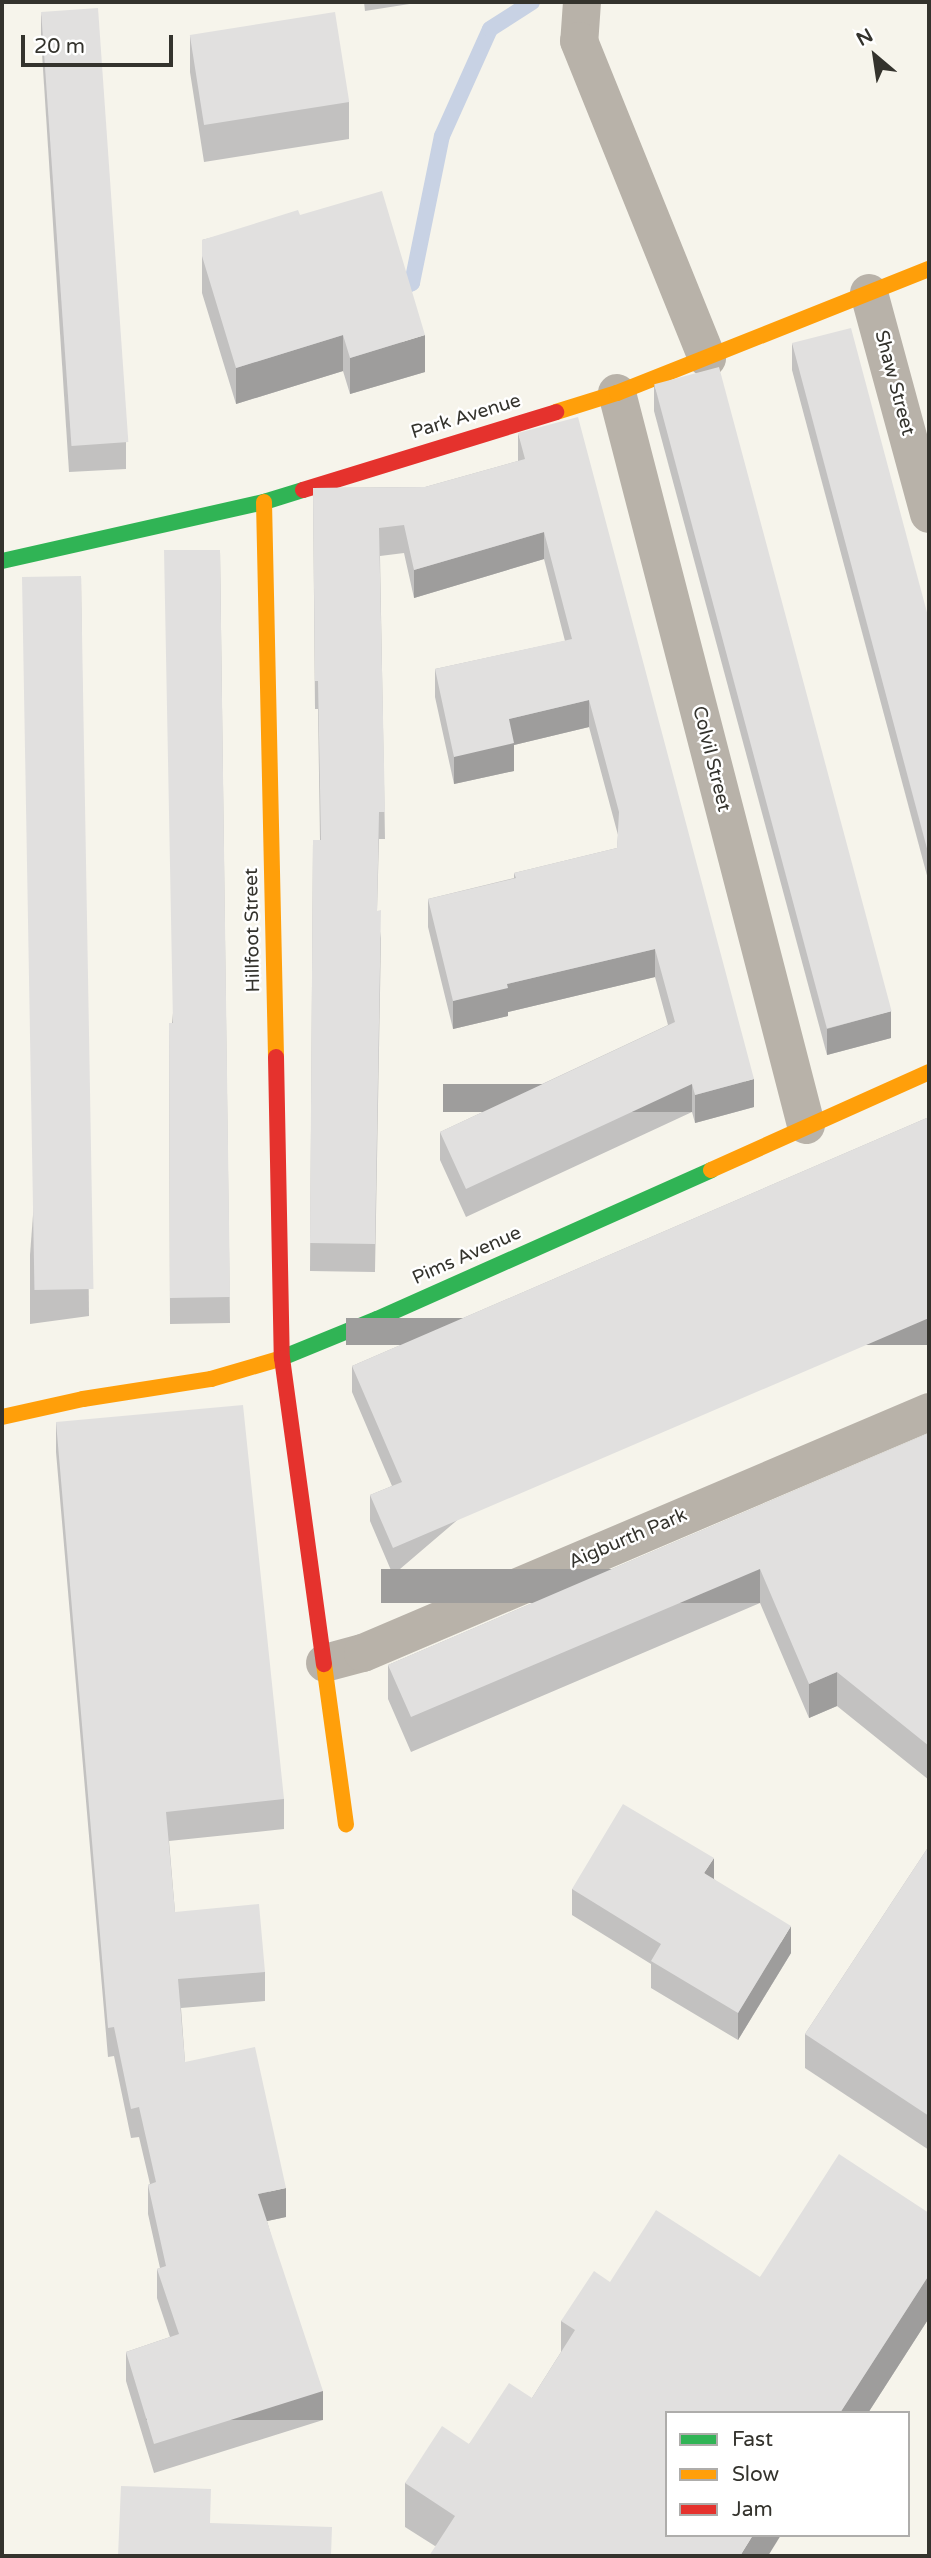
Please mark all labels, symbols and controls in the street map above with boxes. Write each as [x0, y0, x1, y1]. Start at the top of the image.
scale bar [24, 21, 177, 65]
north arrow [840, 21, 910, 91]
text: N [853, 24, 877, 51]
text: 20 m [34, 34, 85, 59]
street label: Shaw Street [869, 328, 919, 438]
street label: Park Avenue [408, 390, 524, 444]
street label: Colvil Street [687, 704, 735, 814]
street label: Hillfoot Street [241, 868, 265, 992]
street label: Pims Avenue [409, 1222, 525, 1290]
street label: Aigburth Park [566, 1504, 690, 1574]
legend [665, 2411, 910, 2537]
text: Fast [732, 2427, 773, 2452]
text: Slow [732, 2462, 779, 2487]
text: Jam [732, 2497, 773, 2522]

